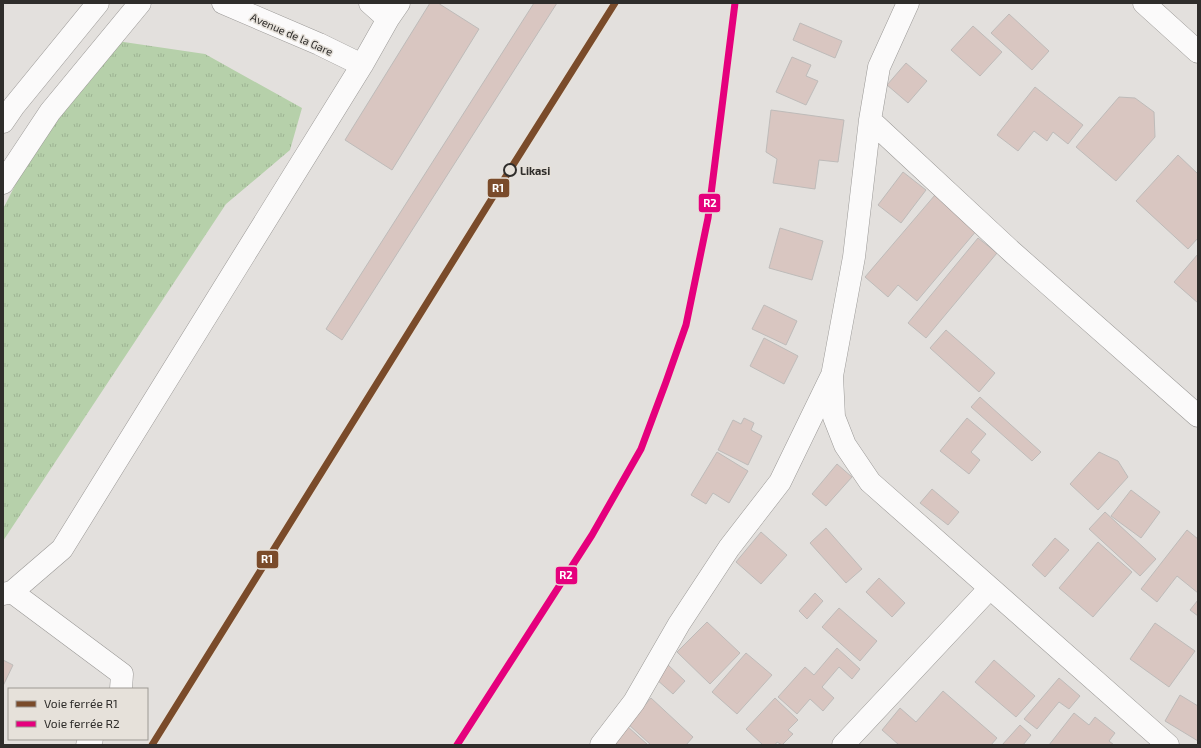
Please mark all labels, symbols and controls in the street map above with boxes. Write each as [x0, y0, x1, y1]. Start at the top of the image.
street label: Avenue de la Gare [249, 10, 335, 58]
marker: Likasi [503, 163, 517, 177]
place label: Likasi [520, 164, 550, 177]
line badge: R1 [487, 178, 510, 198]
text: R1 [492, 181, 504, 194]
line badge: R2 [698, 193, 721, 213]
text: R2 [703, 196, 717, 209]
line badge: R1 [256, 550, 279, 569]
text: R1 [261, 552, 273, 565]
line badge: R2 [555, 566, 578, 585]
text: R2 [559, 568, 573, 581]
legend [8, 688, 148, 740]
text: Voie ferrée R1 [44, 696, 118, 710]
text: Voie ferrée R2 [44, 716, 120, 730]

